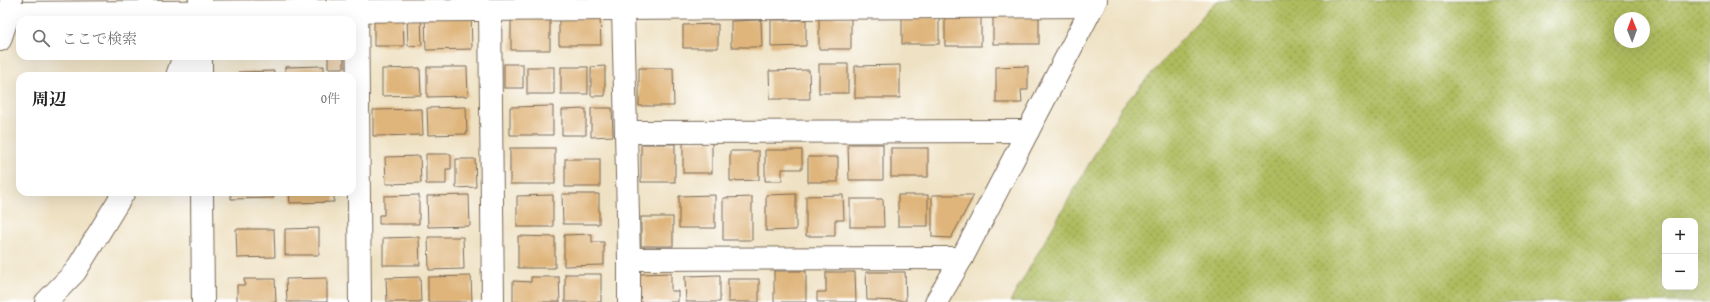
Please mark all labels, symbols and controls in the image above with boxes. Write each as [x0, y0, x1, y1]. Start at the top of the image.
north arrow [1614, 12, 1650, 48]
search box [16, 16, 356, 60]
icon: search [30, 27, 52, 49]
text: ここで検索 [62, 28, 137, 49]
text: 周辺 [32, 86, 66, 111]
text: 0件 [321, 89, 340, 108]
map controls [1662, 218, 1698, 290]
button: + [1662, 218, 1698, 254]
button: − [1662, 254, 1698, 290]

